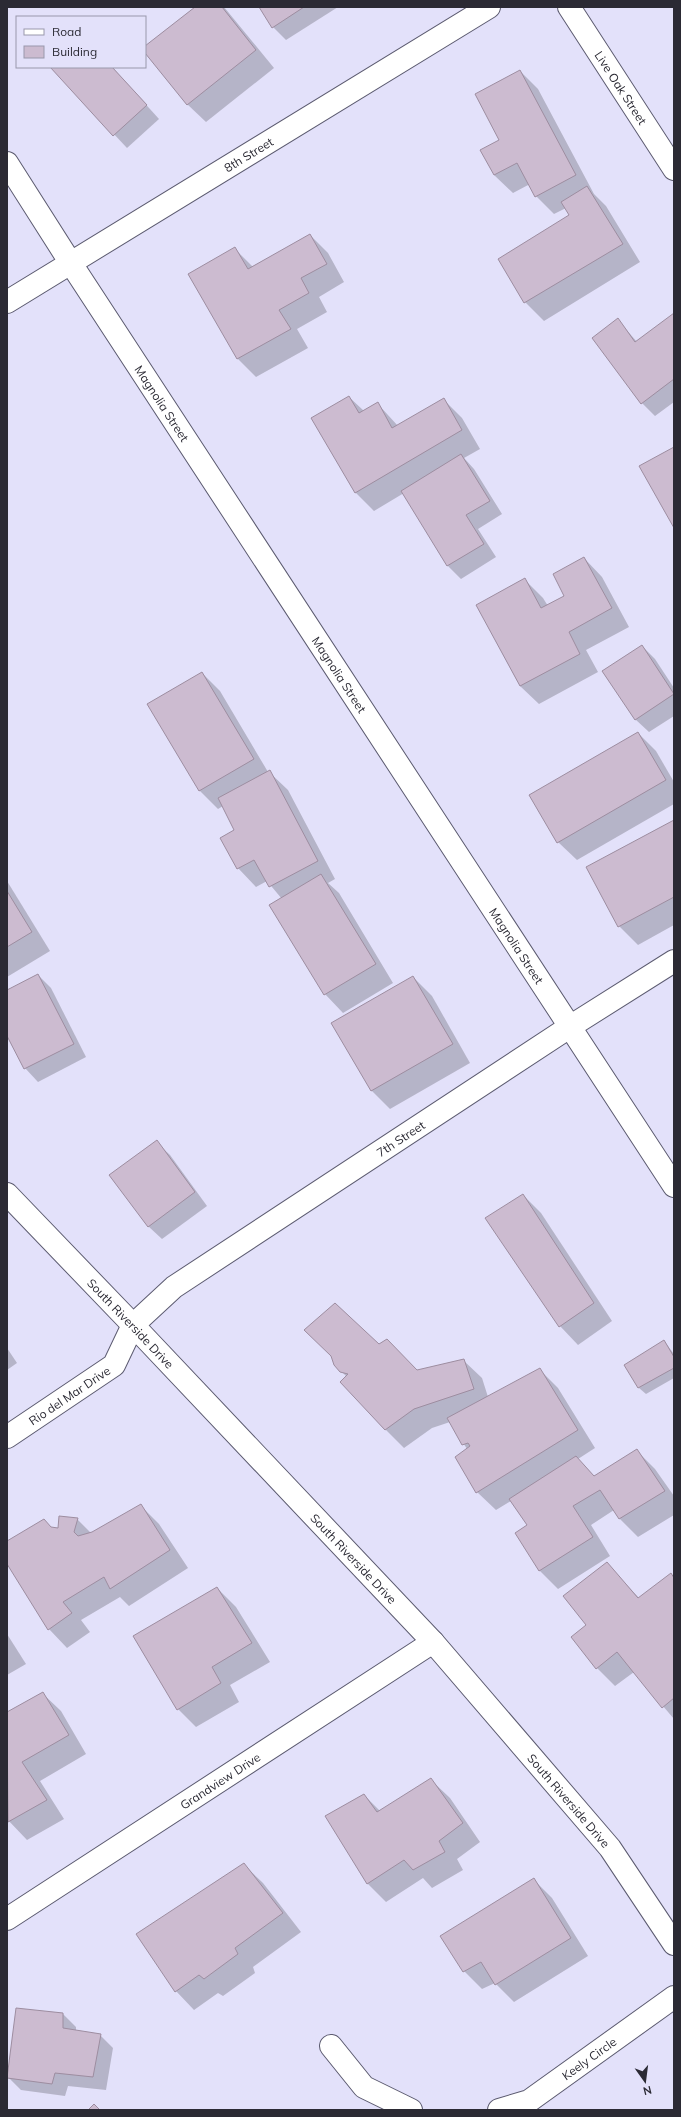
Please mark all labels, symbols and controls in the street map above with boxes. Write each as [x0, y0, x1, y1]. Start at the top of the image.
legend [16, 16, 146, 68]
text: Road [52, 24, 81, 39]
text: Building [52, 44, 97, 59]
street label: Live Oak Street [592, 48, 650, 127]
street label: 8th Street [221, 134, 276, 175]
street label: Magnolia Street [132, 362, 193, 444]
street label: Magnolia Street [309, 633, 370, 715]
street label: Magnolia Street [486, 905, 547, 986]
street label: 7th Street [373, 1117, 427, 1160]
street label: South Riverside Drive [85, 1275, 177, 1371]
street label: Rio del Mar Drive [26, 1362, 113, 1428]
street label: South Riverside Drive [308, 1510, 400, 1607]
street label: Grandview Drive [177, 1749, 263, 1812]
street label: South Riverside Drive [525, 1750, 613, 1850]
street label: Keely Circle [559, 2033, 619, 2083]
north arrow [625, 2061, 665, 2101]
text: N [642, 2083, 653, 2099]

